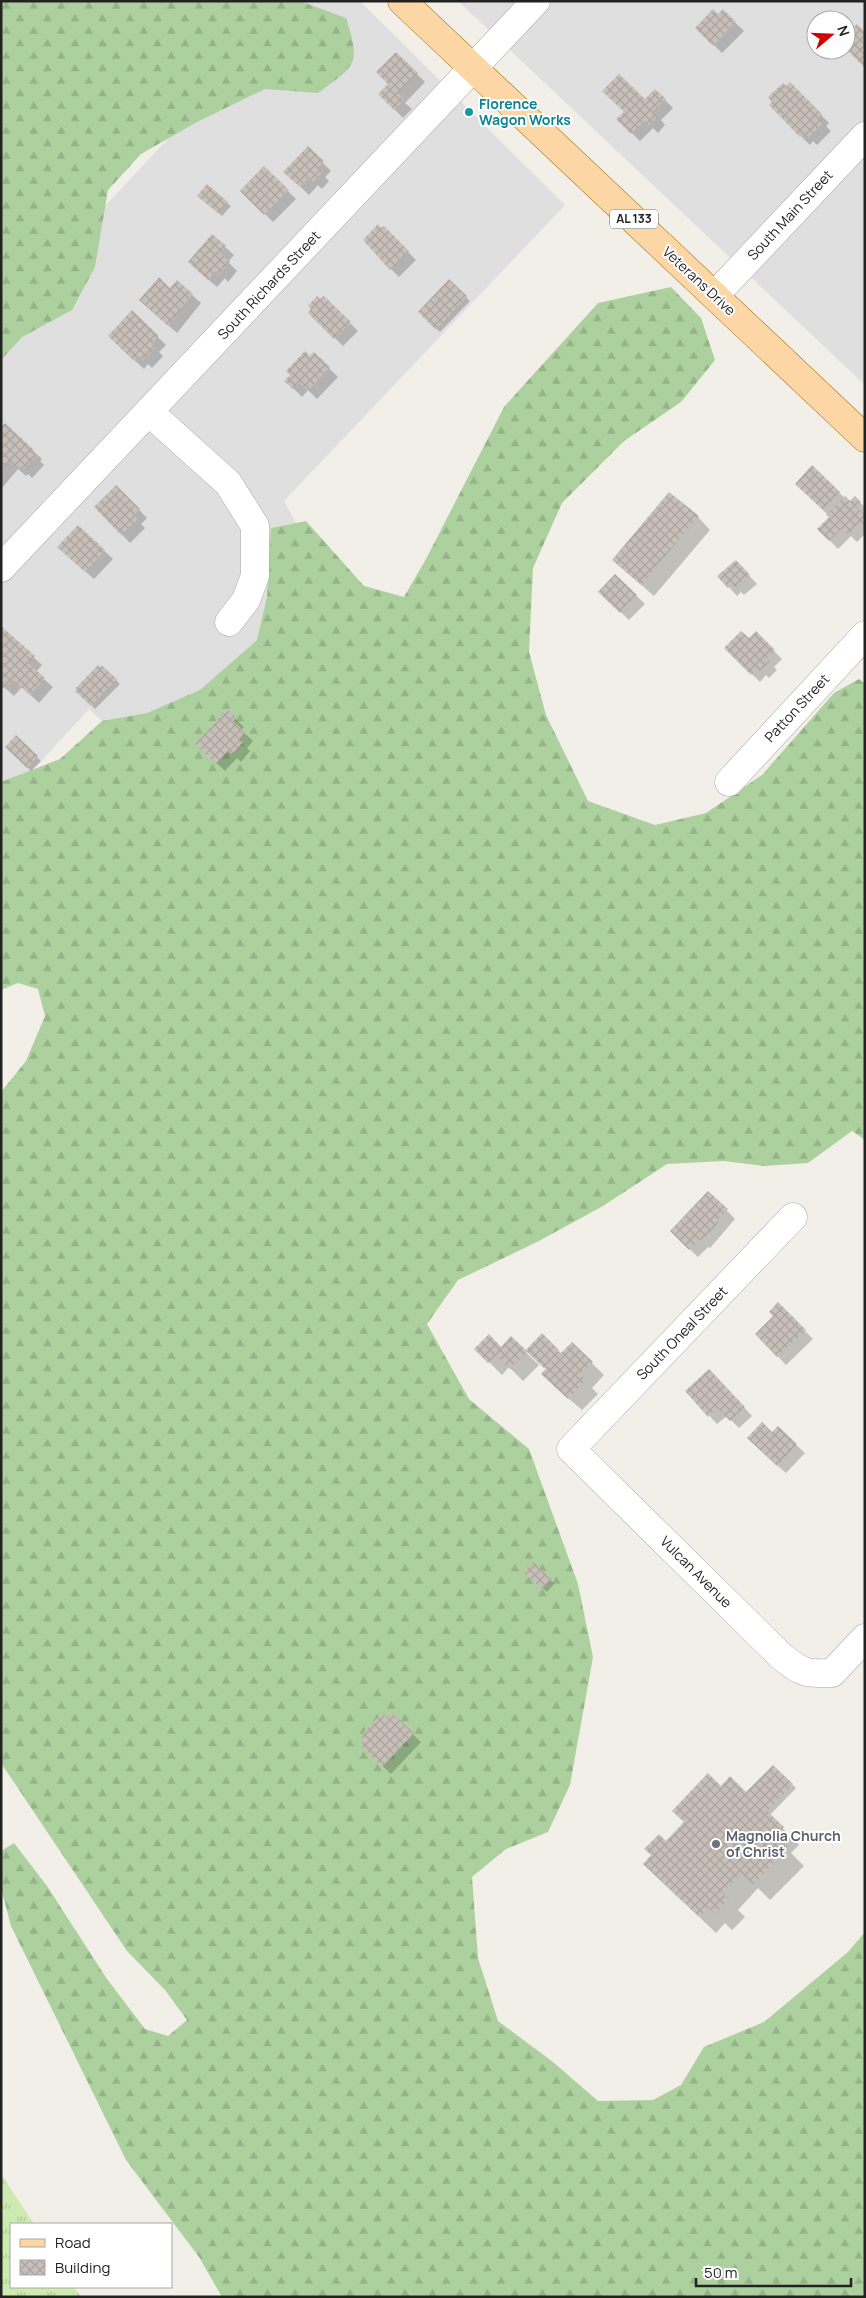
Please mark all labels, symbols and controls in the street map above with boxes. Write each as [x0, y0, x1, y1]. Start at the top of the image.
north arrow [806, 10, 856, 60]
text: N [833, 23, 854, 38]
place label: Florence Wagon Works [479, 94, 571, 129]
marker: Florence Wagon Works [463, 106, 475, 118]
street label: South Main Street [743, 165, 837, 264]
road number: AL 133 [610, 210, 658, 228]
street label: South Richards Street [213, 226, 324, 343]
street label: Veterans Drive [659, 242, 740, 319]
street label: Patton Street [760, 669, 833, 746]
street label: South Oneal Street [632, 1281, 732, 1384]
street label: Vulcan Avenue [656, 1532, 736, 1612]
place label: Magnolia Church of Christ [726, 1826, 841, 1861]
marker: Magnolia Church of Christ [710, 1838, 722, 1850]
legend [10, 2223, 172, 2288]
text: Road [55, 2232, 91, 2253]
scale bar [696, 2256, 851, 2288]
text: Building [55, 2257, 110, 2278]
text: 50 m [704, 2262, 738, 2283]

